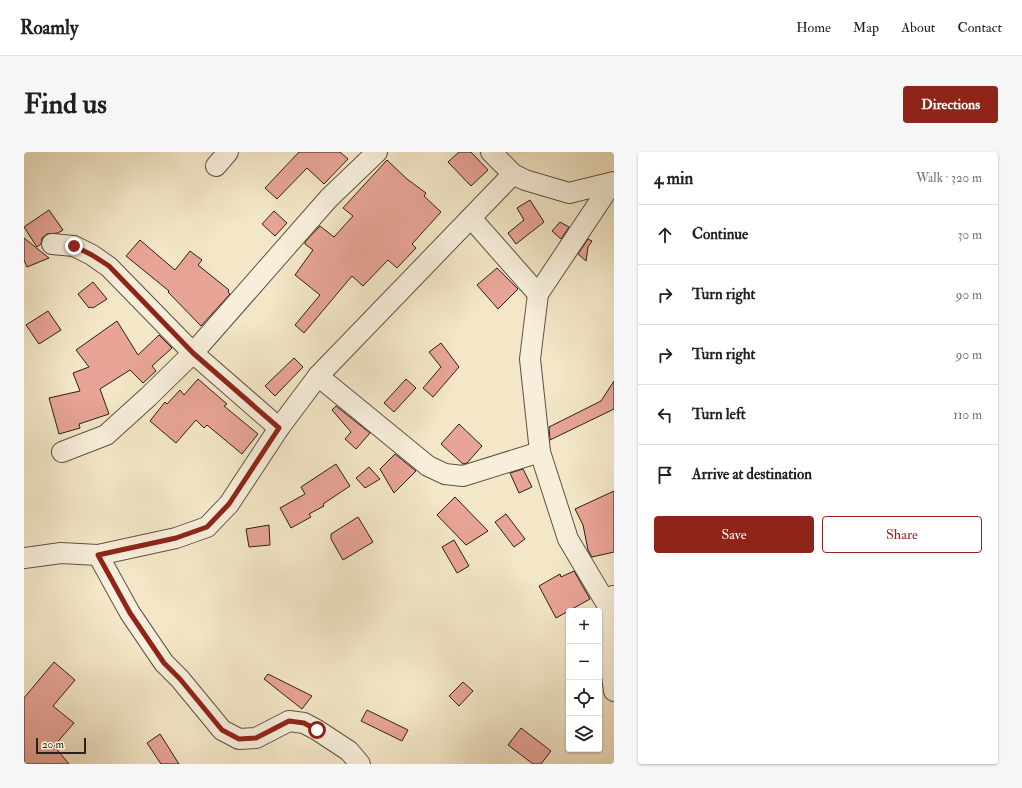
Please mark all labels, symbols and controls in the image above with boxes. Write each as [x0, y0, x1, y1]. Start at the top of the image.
text: Roamly [20, 16, 78, 40]
text: Home [796, 19, 831, 36]
text: Map [853, 19, 879, 36]
text: About [901, 19, 935, 36]
text: Contact [957, 19, 1002, 36]
button: Directions [903, 86, 998, 123]
text: Find us [24, 87, 107, 122]
text: 4 min [654, 168, 693, 189]
text: Walk · 320 m [916, 170, 982, 186]
icon: ahead [654, 224, 676, 246]
text: Continue [692, 225, 748, 244]
text: 30 m [958, 227, 982, 243]
route end [65, 237, 83, 255]
icon: right [654, 284, 676, 306]
text: Turn right [692, 285, 755, 304]
text: 90 m [956, 287, 982, 303]
icon: right [654, 344, 676, 366]
text: Turn right [692, 345, 755, 364]
text: 90 m [956, 347, 982, 363]
icon: left [654, 404, 676, 426]
text: Turn left [692, 405, 746, 424]
text: 110 m [953, 407, 982, 423]
icon: arrive [654, 464, 676, 486]
text: Arrive at destination [692, 465, 812, 484]
button: Save [654, 516, 814, 553]
button: Share [822, 516, 982, 553]
map controls [566, 608, 602, 752]
button: + [566, 608, 602, 644]
button: − [566, 644, 602, 680]
button: locate [566, 680, 602, 716]
button: layers [566, 716, 602, 752]
route start [308, 721, 326, 739]
scale bar [36, 736, 86, 755]
text: 20 m [42, 738, 64, 751]

